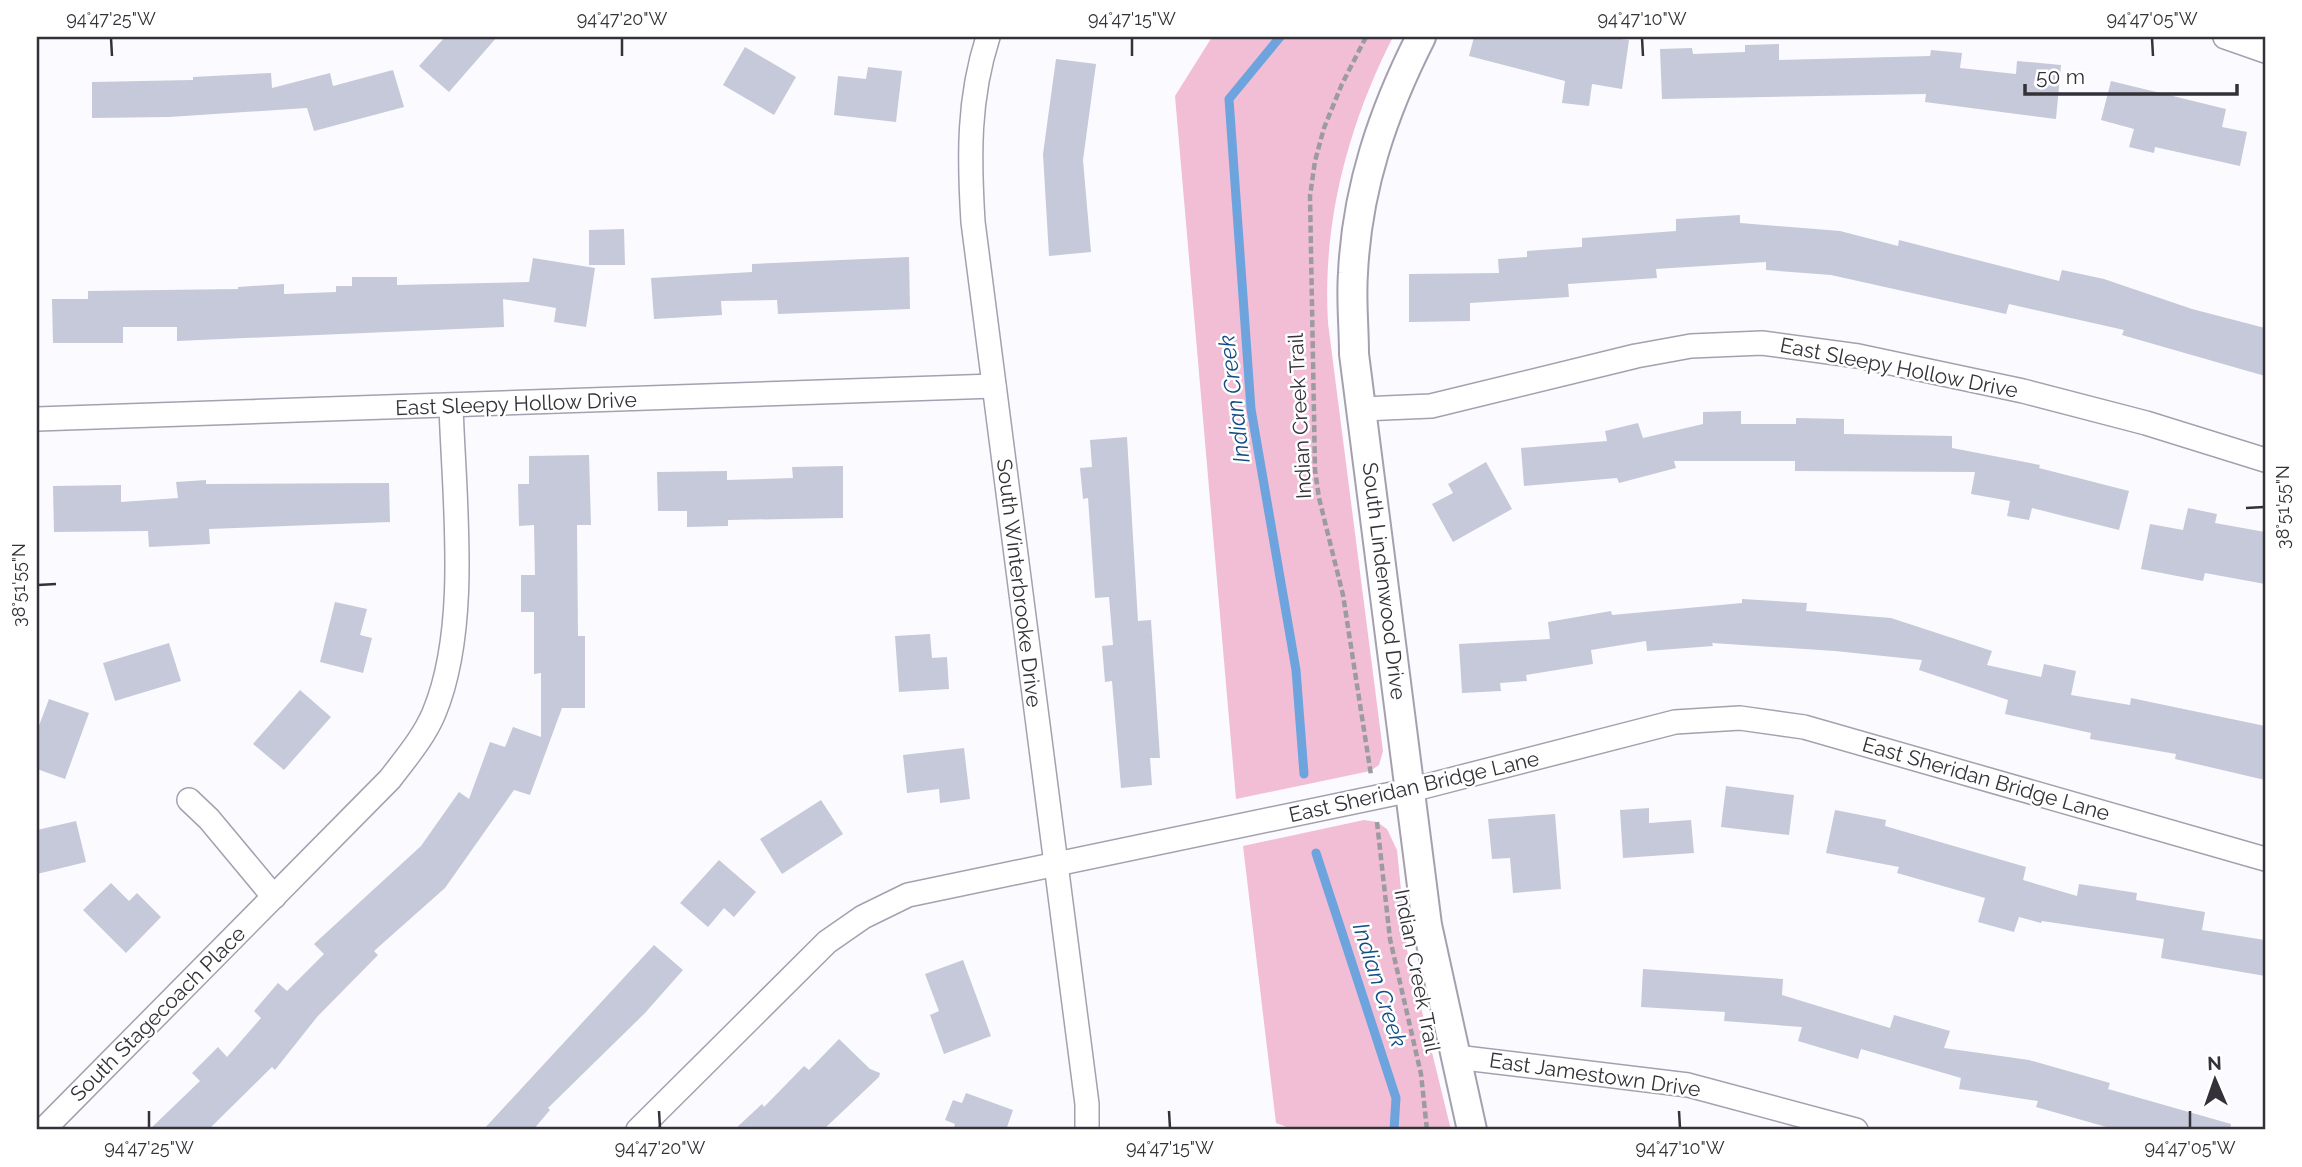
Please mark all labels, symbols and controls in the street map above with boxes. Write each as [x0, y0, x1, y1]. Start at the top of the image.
text: 94°47'25"W [66, 8, 156, 29]
text: 94°47'20"W [577, 8, 668, 29]
text: 94°47'15"W [1088, 8, 1176, 29]
text: 94°47'10"W [1597, 8, 1687, 29]
text: 94°47'05"W [2106, 8, 2198, 29]
scale bar [2025, 52, 2237, 96]
text: 50 m [2036, 64, 2085, 89]
street label: Indian Creek Trail [1283, 332, 1316, 500]
street label: East Sleepy Hollow Drive [1778, 332, 2020, 403]
water label: Indian Creek [1212, 333, 1255, 465]
street label: East Sleepy Hollow Drive [395, 387, 637, 420]
street label: South Winterbrooke Drive [992, 457, 1047, 709]
street label: South Lindenwood Drive [1358, 461, 1411, 701]
text: 38°51'55"N [2272, 465, 2293, 549]
text: 38°51'55"N [8, 543, 29, 627]
street label: East Sheridan Bridge Lane [1860, 731, 2113, 826]
street label: East Sheridan Bridge Lane [1286, 746, 1541, 827]
street label: Indian Creek Trail [1389, 887, 1446, 1055]
water label: Indian Creek [1348, 919, 1413, 1050]
street label: South Stagecoach Place [65, 921, 250, 1106]
north arrow [2180, 1044, 2250, 1114]
street label: East Jamestown Drive [1488, 1047, 1702, 1102]
text: N [2207, 1052, 2222, 1074]
text: 94°47'25"W [104, 1137, 194, 1158]
text: 94°47'20"W [615, 1137, 706, 1158]
text: 94°47'15"W [1126, 1137, 1214, 1158]
text: 94°47'10"W [1635, 1137, 1725, 1158]
text: 94°47'05"W [2144, 1137, 2236, 1158]

